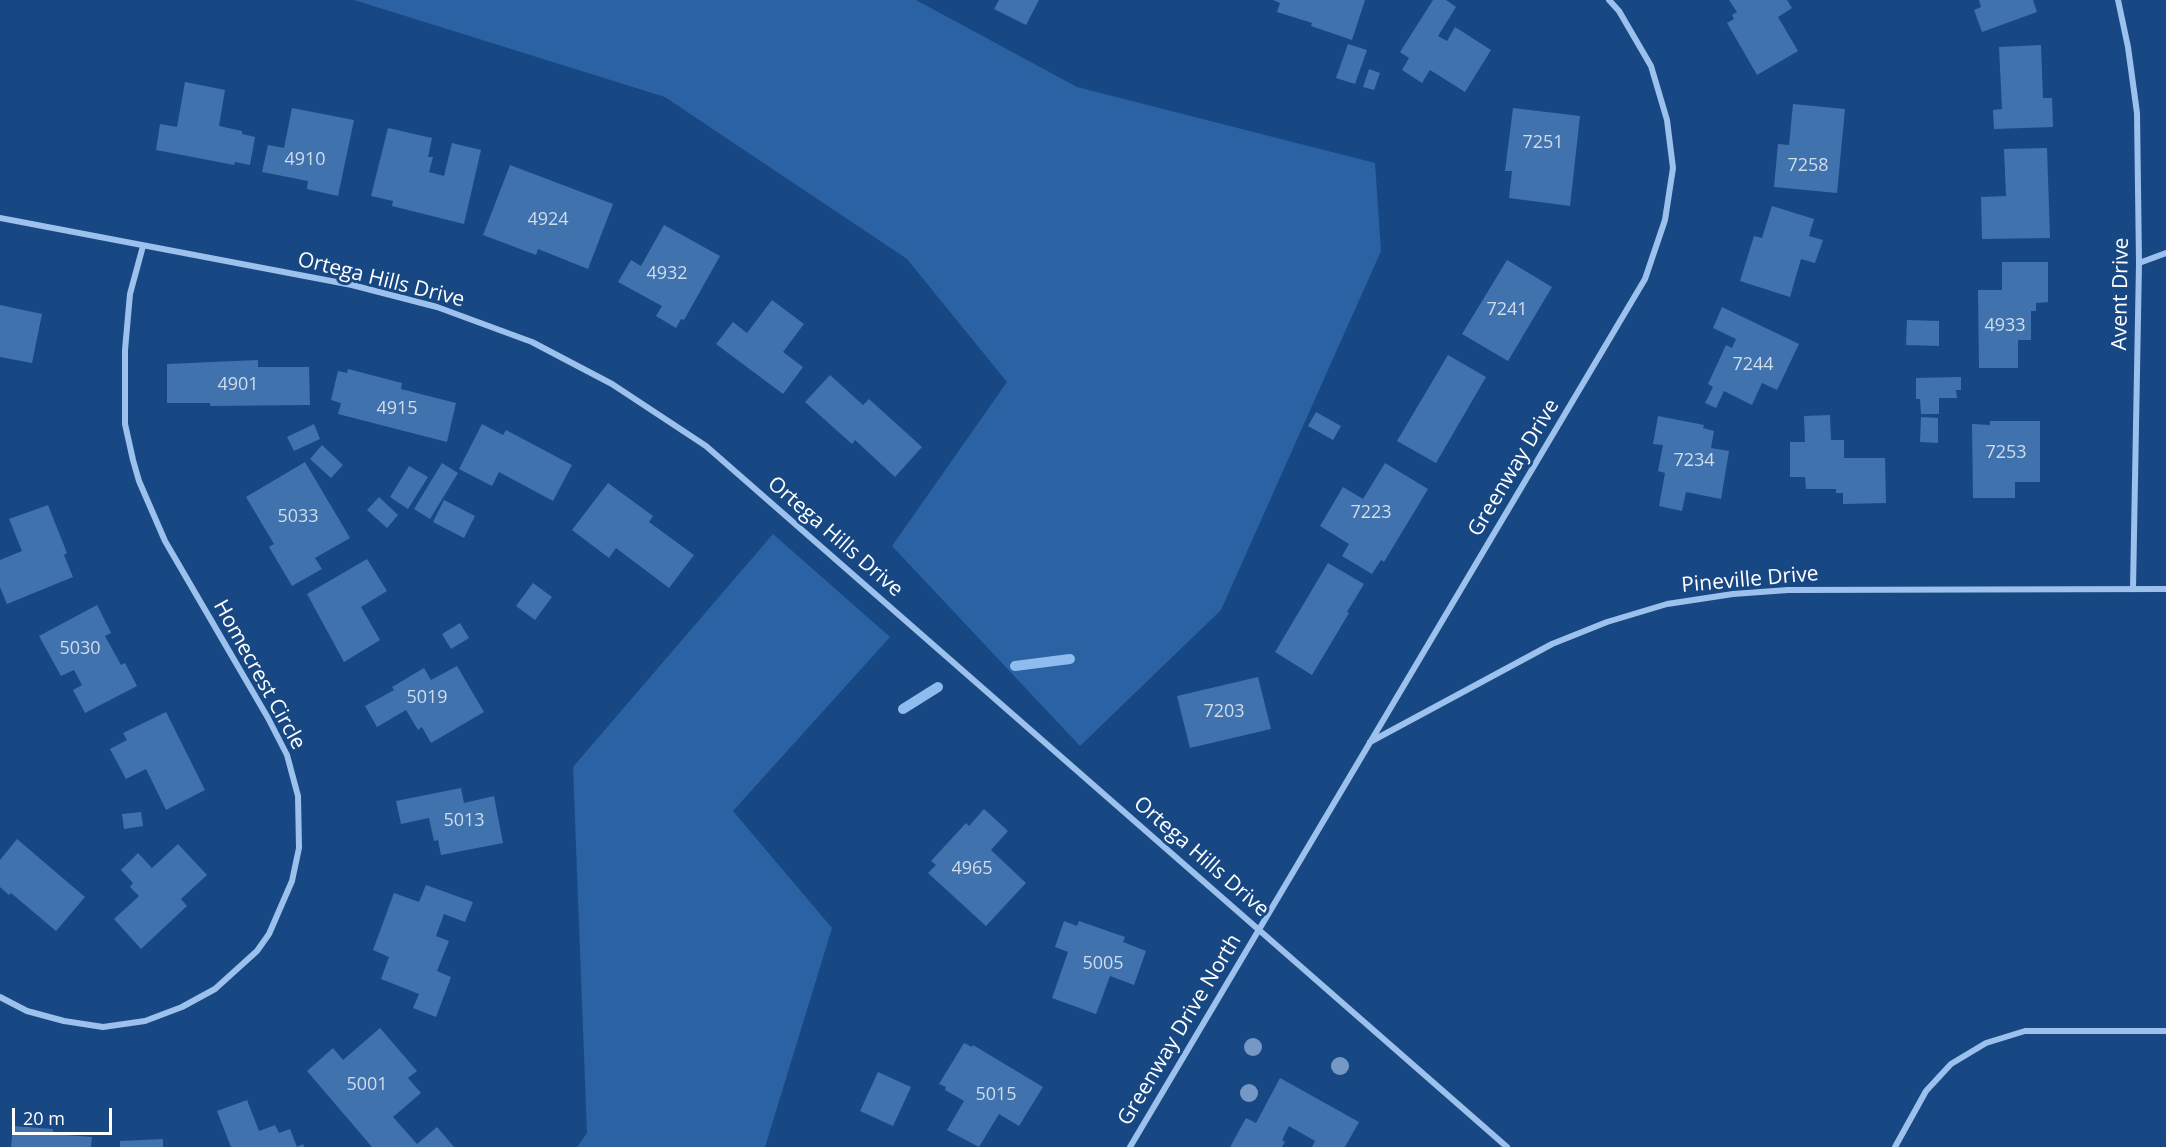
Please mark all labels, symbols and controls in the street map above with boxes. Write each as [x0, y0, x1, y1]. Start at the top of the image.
house number: 7251 [1522, 132, 1564, 154]
house number: 4910 [284, 149, 326, 171]
house number: 7258 [1787, 155, 1829, 177]
house number: 4924 [527, 209, 569, 231]
street label: Avent Drive [2107, 237, 2135, 351]
street label: Ortega Hills Drive [295, 247, 467, 313]
house number: 4932 [646, 263, 688, 285]
house number: 7241 [1486, 299, 1528, 321]
house number: 4933 [1984, 315, 2026, 337]
house number: 7244 [1732, 354, 1774, 376]
house number: 4901 [217, 374, 259, 396]
street label: Greenway Drive [1463, 395, 1565, 541]
house number: 4915 [376, 398, 418, 420]
house number: 7253 [1985, 442, 2027, 464]
house number: 7234 [1673, 450, 1715, 472]
street label: Ortega Hills Drive [762, 471, 908, 603]
house number: 7223 [1350, 502, 1392, 524]
house number: 5033 [277, 506, 319, 528]
street label: Pineville Drive [1680, 561, 1820, 599]
street label: Homecrest Circle [207, 596, 311, 754]
house number: 5030 [59, 638, 101, 660]
house number: 5019 [406, 687, 448, 709]
house number: 7203 [1203, 701, 1245, 723]
street label: Ortega Hills Drive [1128, 791, 1274, 923]
house number: 5013 [443, 810, 485, 832]
house number: 4965 [951, 858, 993, 880]
street label: Greenway Drive North [1113, 930, 1247, 1130]
house number: 5005 [1082, 953, 1124, 975]
house number: 5001 [346, 1074, 388, 1096]
house number: 5015 [975, 1084, 1017, 1106]
scale bar [15, 1096, 116, 1134]
text: 20 m [23, 1106, 65, 1130]

